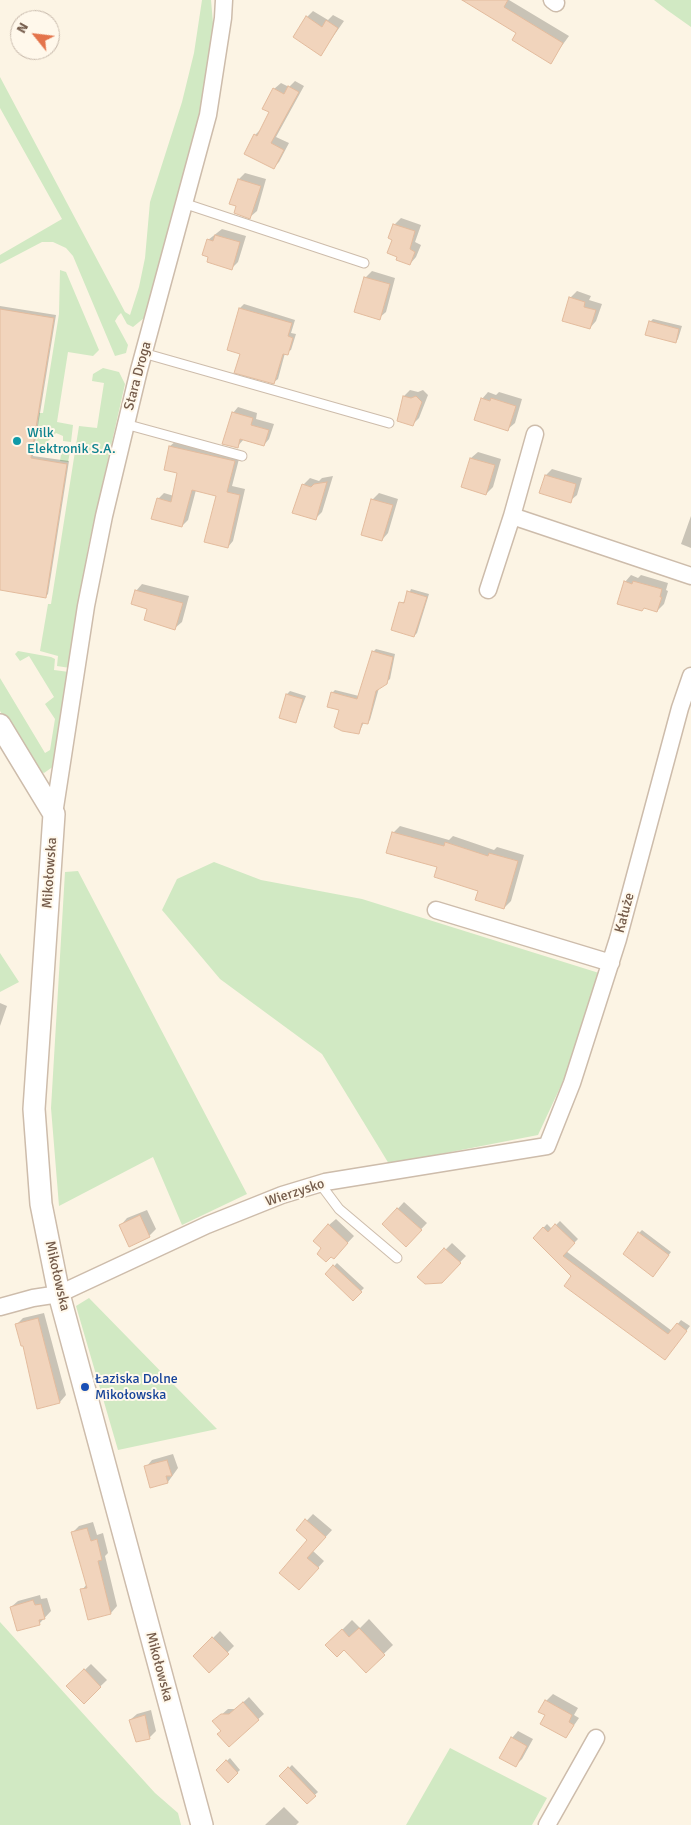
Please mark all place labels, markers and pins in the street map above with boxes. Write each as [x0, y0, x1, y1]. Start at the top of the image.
place label: Wilk Elektronik S.A. [27, 425, 116, 458]
marker: Wilk Elektronik S.A. [11, 435, 23, 447]
place label: Łaziska Dolne Mikołowska [95, 1371, 178, 1404]
marker: Łaziska Dolne Mikołowska [79, 1381, 91, 1393]

